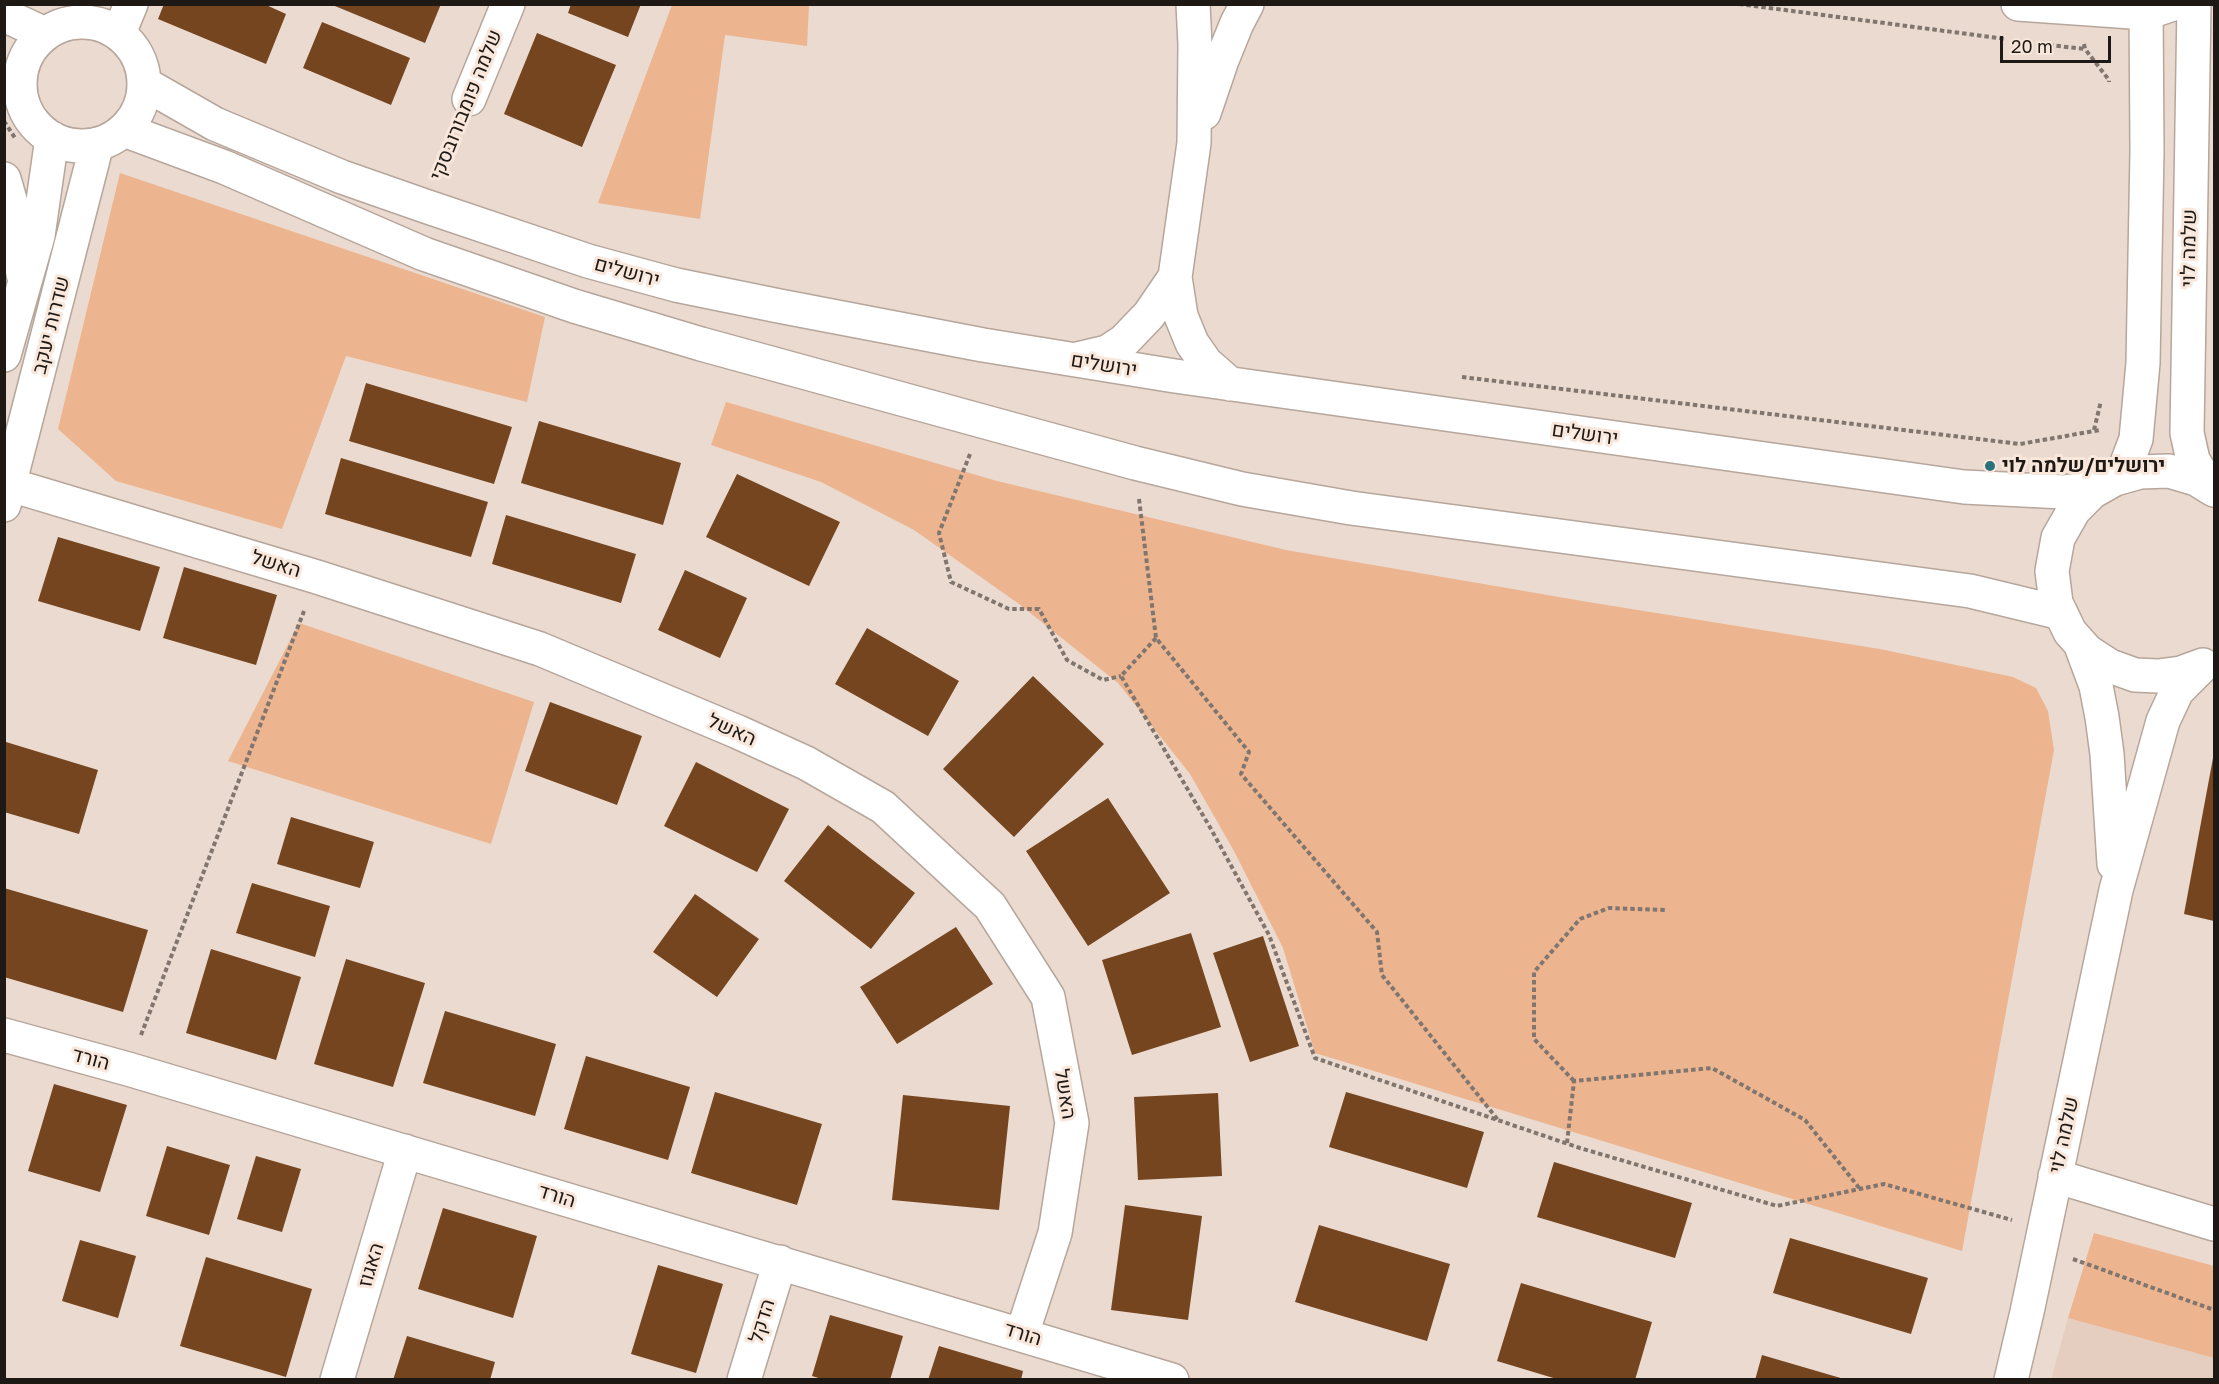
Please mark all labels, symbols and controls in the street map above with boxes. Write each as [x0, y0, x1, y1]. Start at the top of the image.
scale bar [2003, 24, 2114, 62]
street label: שלמה פומבורובסקי [425, 26, 507, 184]
text: 20 m [2011, 35, 2053, 57]
street label: שלמה לוי [2176, 209, 2202, 287]
street label: ירושלים [592, 252, 662, 292]
street label: שדרות יעקב [27, 274, 75, 376]
street label: ירושלים [1069, 348, 1139, 382]
street label: ירושלים [1550, 417, 1620, 451]
place label: ירושלים/שלמה לוי [2002, 454, 2165, 478]
marker: ירושלים/שלמה לוי [1983, 459, 1997, 473]
street label: האשל [248, 545, 304, 583]
street label: האשל [704, 709, 760, 751]
street label: הורד [70, 1043, 112, 1075]
street label: האשל [1049, 1067, 1081, 1121]
street label: שלמה לוי [2044, 1094, 2084, 1176]
street label: הורד [535, 1179, 579, 1213]
street label: האגוז [353, 1240, 389, 1290]
street label: הדקל [744, 1296, 780, 1346]
street label: הורד [1001, 1317, 1045, 1351]

